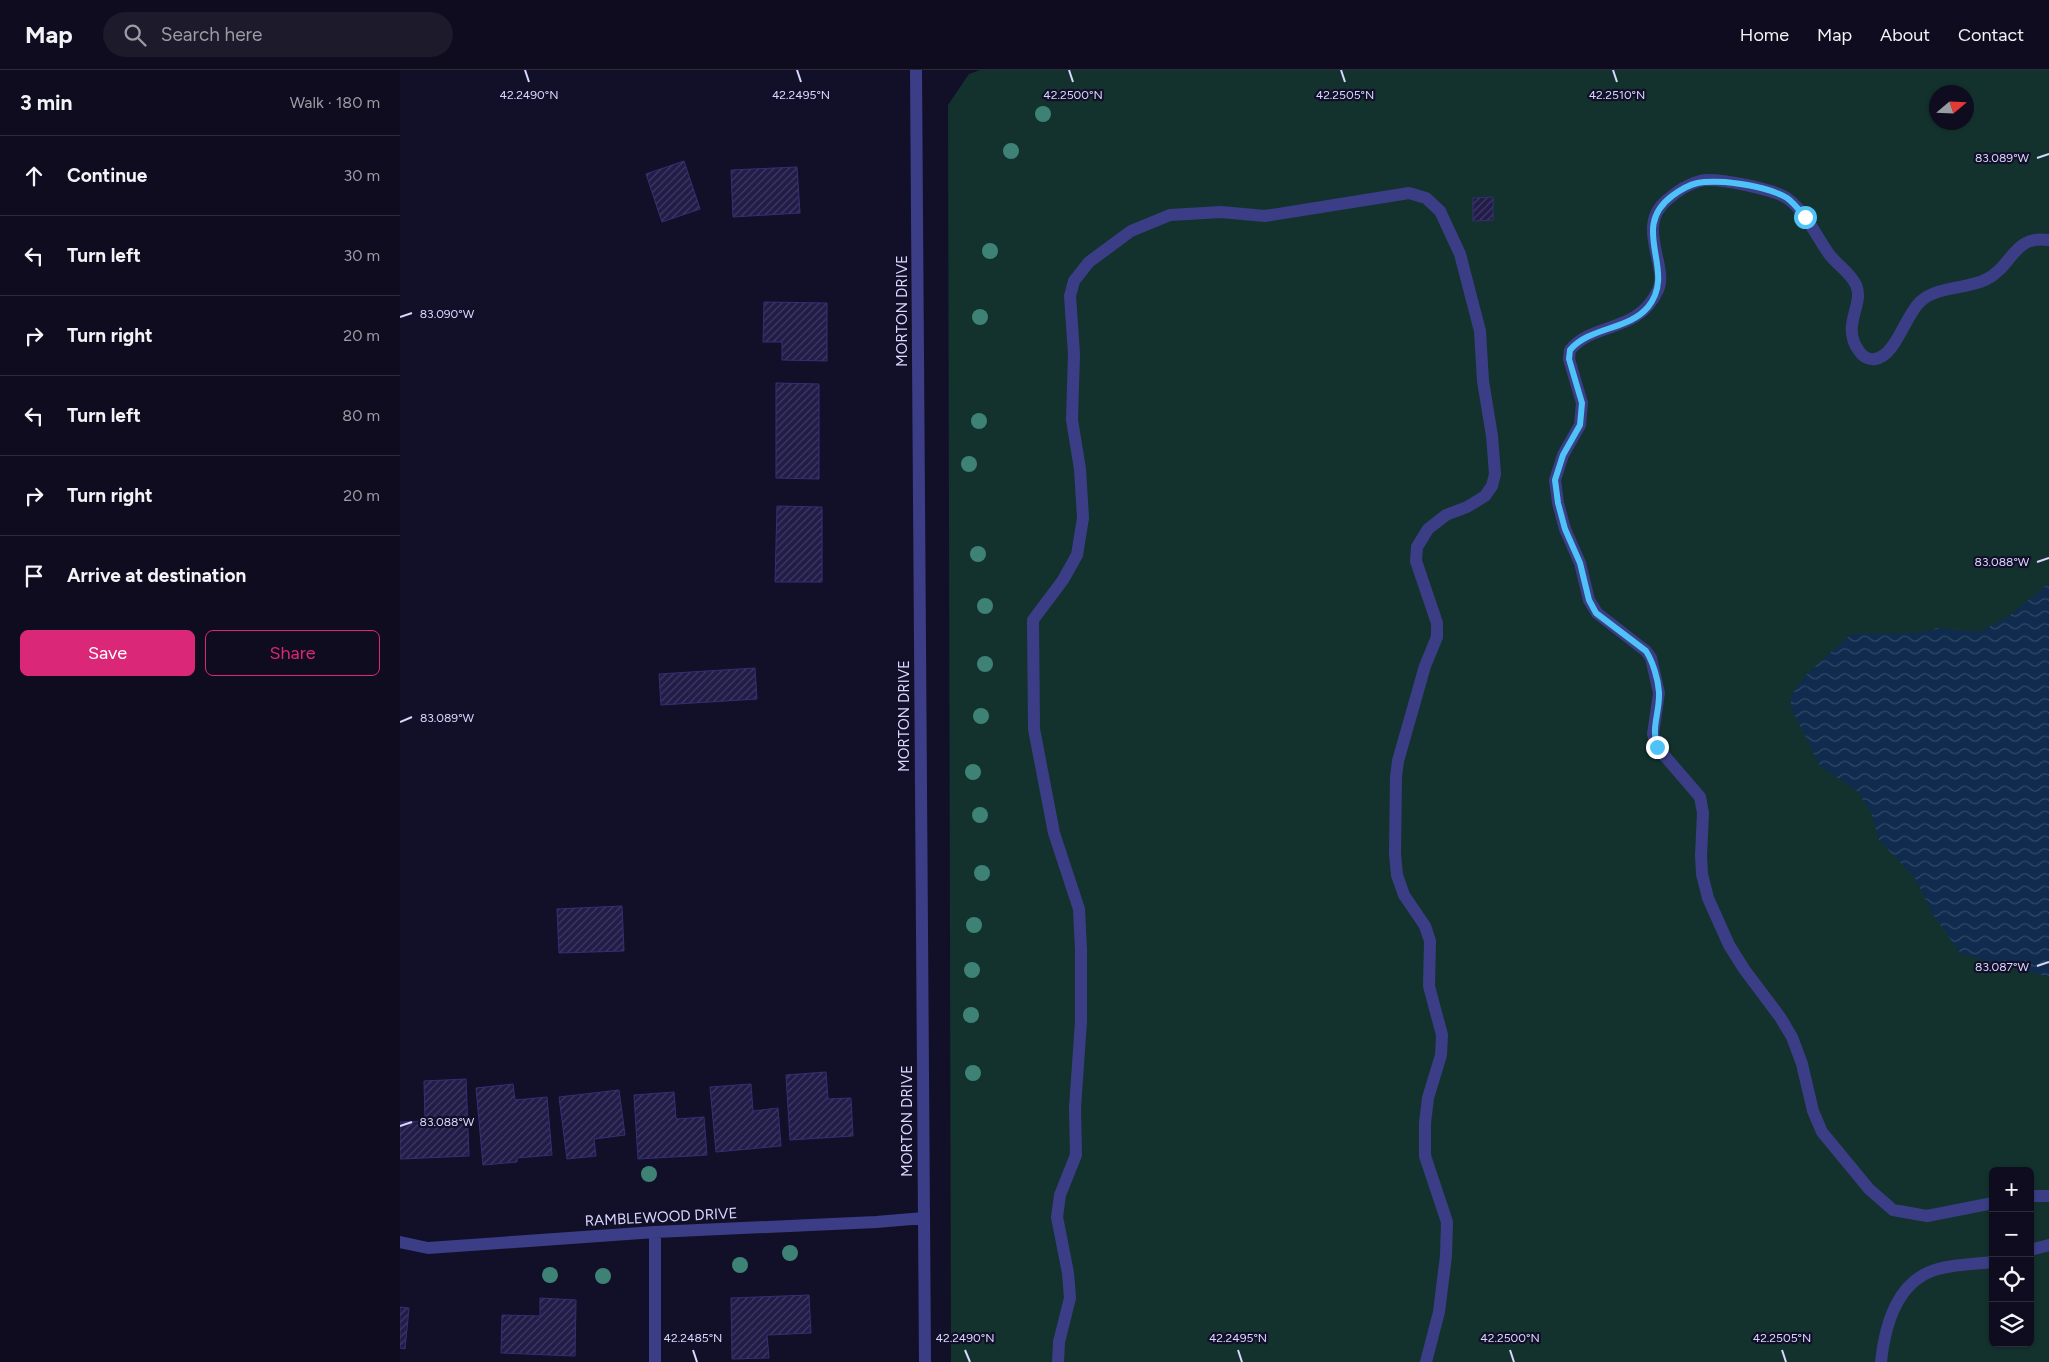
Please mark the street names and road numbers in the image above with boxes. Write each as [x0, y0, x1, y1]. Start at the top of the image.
street label: MORTON DRIVE [893, 255, 911, 367]
street label: MORTON DRIVE [895, 660, 913, 772]
street label: MORTON DRIVE [898, 1065, 916, 1177]
street label: RAMBLEWOOD DRIVE [584, 1204, 738, 1230]

